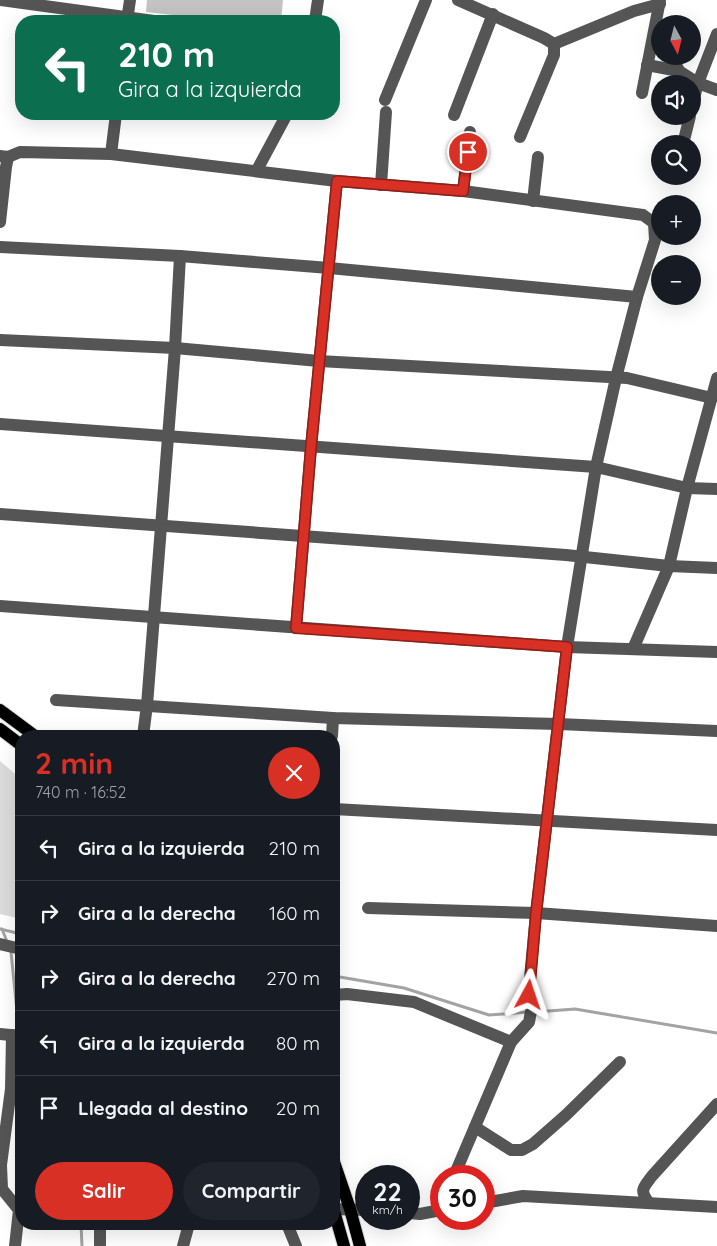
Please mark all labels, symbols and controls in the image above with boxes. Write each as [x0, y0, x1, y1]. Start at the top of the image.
north arrow [651, 15, 701, 65]
map controls [651, 15, 701, 305]
text: 210 m [118, 32, 215, 76]
icon: left [35, 35, 100, 100]
text: Gira a la izquierda [118, 75, 302, 103]
button: sound [651, 75, 701, 125]
pin [447, 131, 489, 173]
button: search [651, 135, 701, 185]
icon: arrive [454, 138, 482, 166]
button: + [651, 195, 701, 245]
button: − [651, 255, 701, 305]
text: 2 min [35, 744, 113, 782]
button: close [268, 747, 320, 799]
text: 740 m · 16:52 [35, 782, 126, 802]
icon: left [35, 834, 63, 862]
text: Gira a la izquierda [78, 836, 245, 860]
text: 210 m [269, 836, 320, 860]
icon: right [35, 899, 63, 927]
text: Gira a la derecha [78, 901, 236, 925]
text: 160 m [269, 901, 320, 925]
icon: right [35, 964, 63, 992]
text: Gira a la derecha [78, 966, 236, 990]
text: 270 m [266, 966, 320, 990]
position arrow [502, 968, 554, 1020]
icon: left [35, 1029, 63, 1057]
text: Gira a la izquierda [78, 1031, 245, 1055]
text: 80 m [276, 1031, 320, 1055]
icon: arrive [35, 1094, 63, 1122]
text: Llegada al destino [78, 1096, 248, 1120]
text: 20 m [276, 1096, 320, 1120]
button: Salir [35, 1162, 173, 1220]
button: Compartir [183, 1162, 320, 1220]
speed limit sign: 30 [430, 1165, 495, 1230]
text: 22 [373, 1176, 402, 1207]
text: km/h [372, 1202, 403, 1217]

